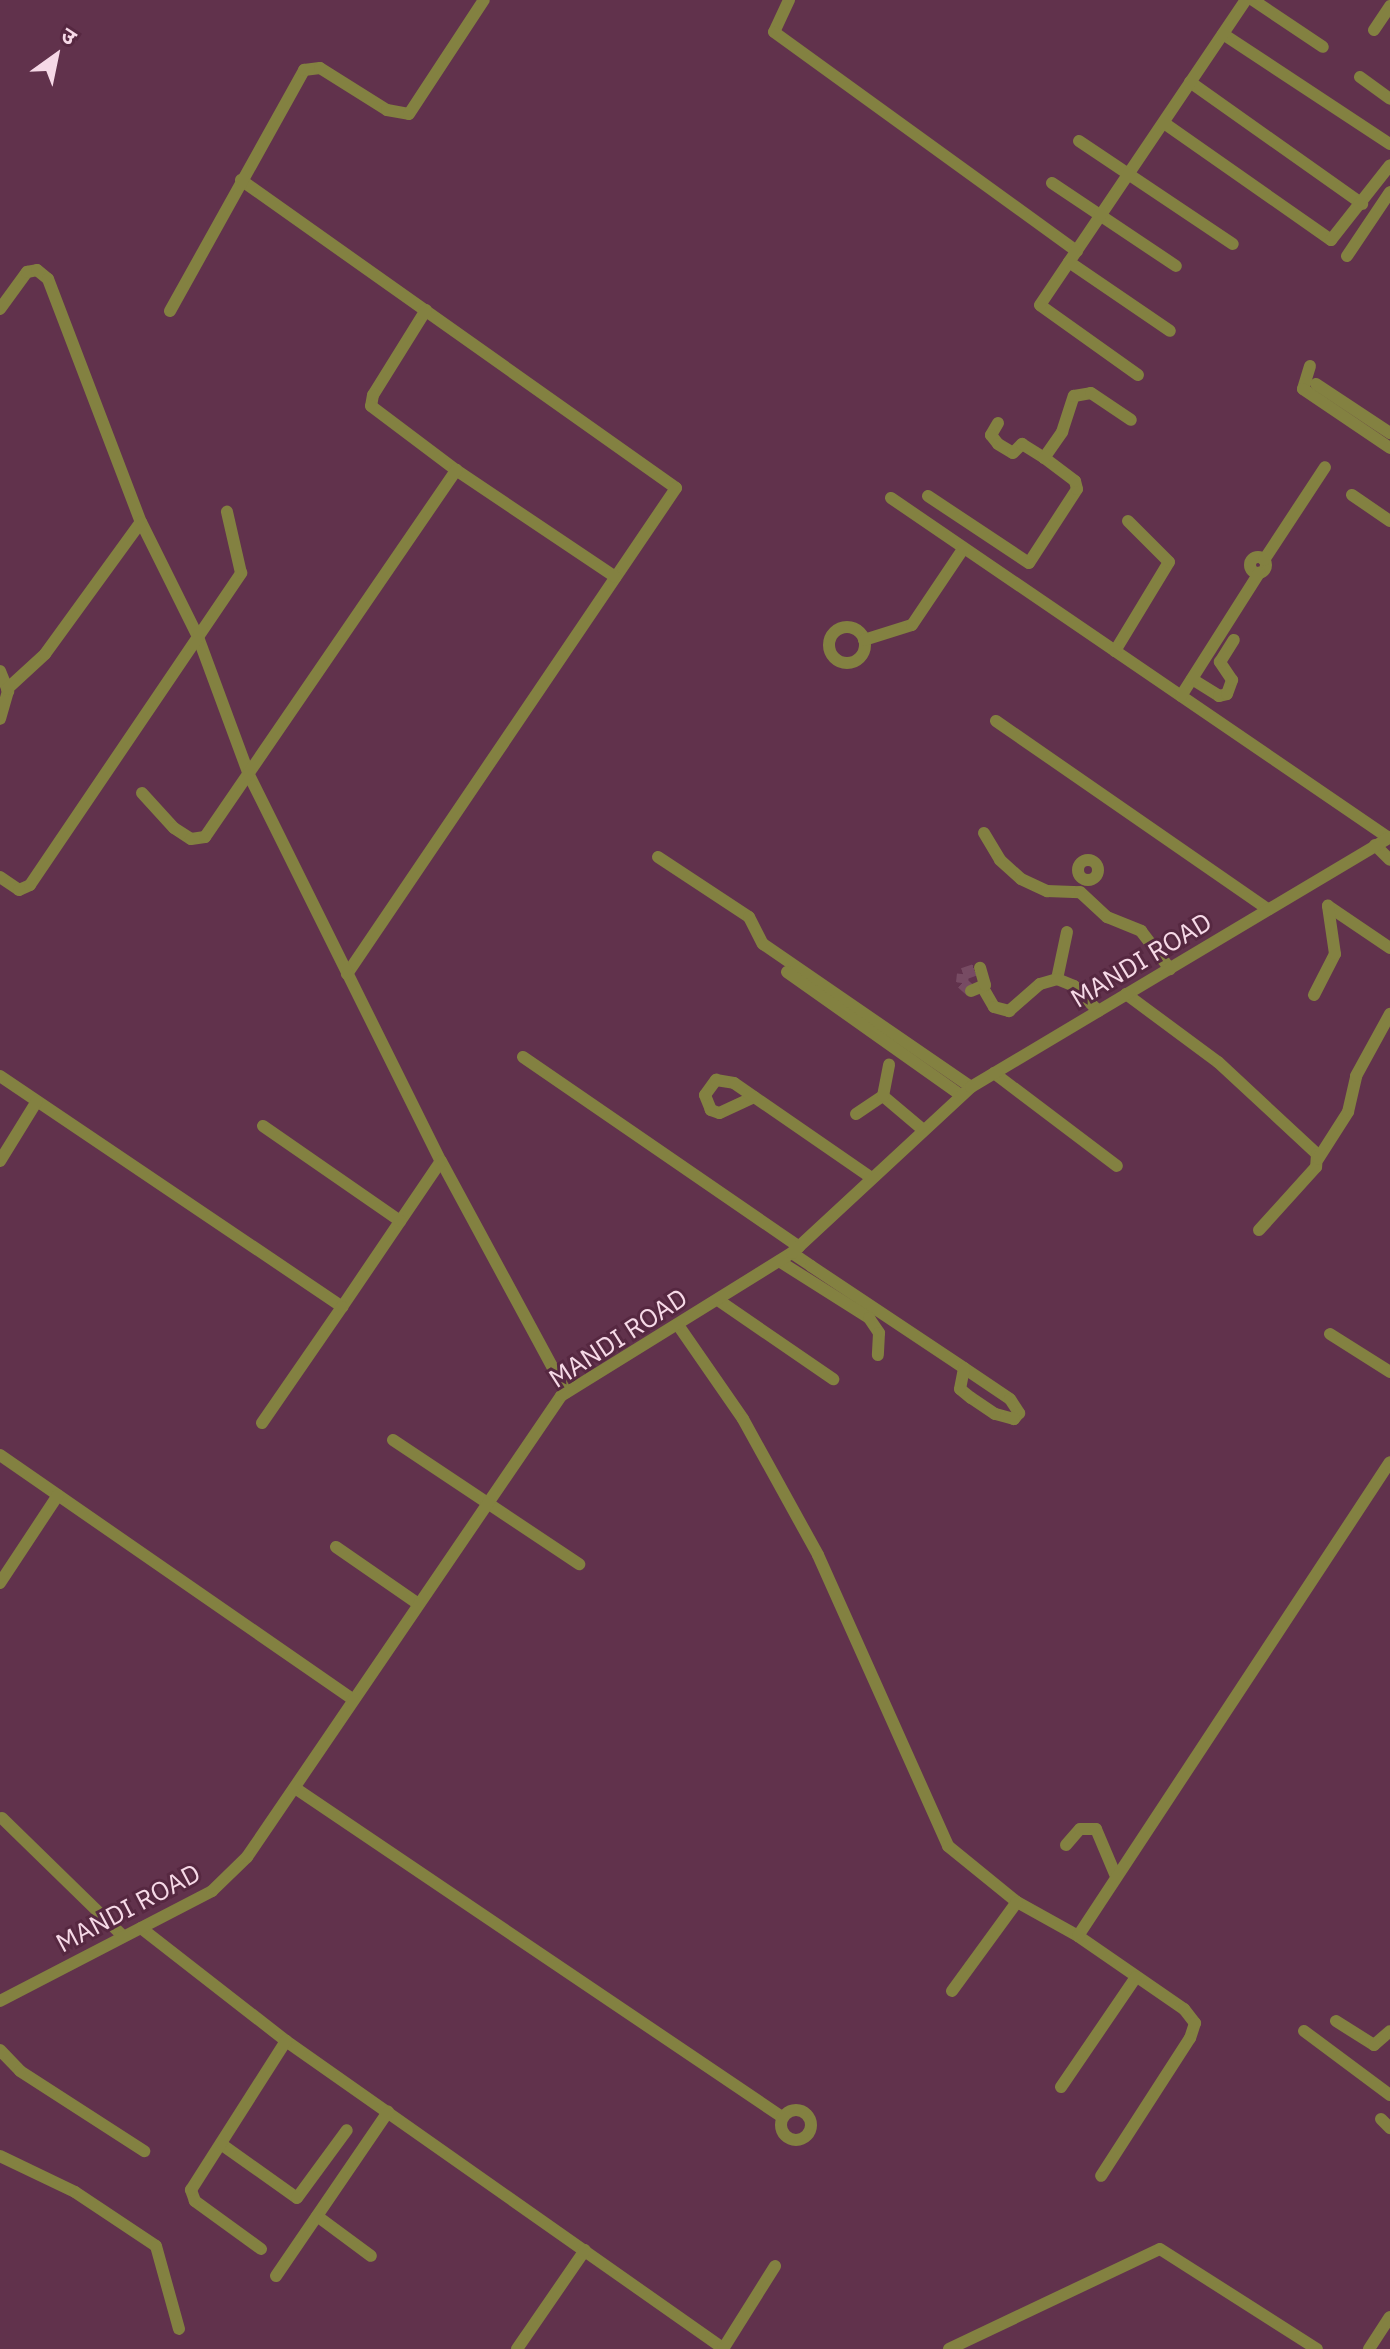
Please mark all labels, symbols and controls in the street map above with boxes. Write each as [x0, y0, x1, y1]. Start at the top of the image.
north arrow [16, 16, 96, 96]
text: उ [56, 20, 83, 51]
street label: MANDI ROAD [1065, 906, 1217, 1014]
street label: MANDI ROAD [543, 1282, 693, 1394]
street label: MANDI ROAD [51, 1857, 205, 1959]

